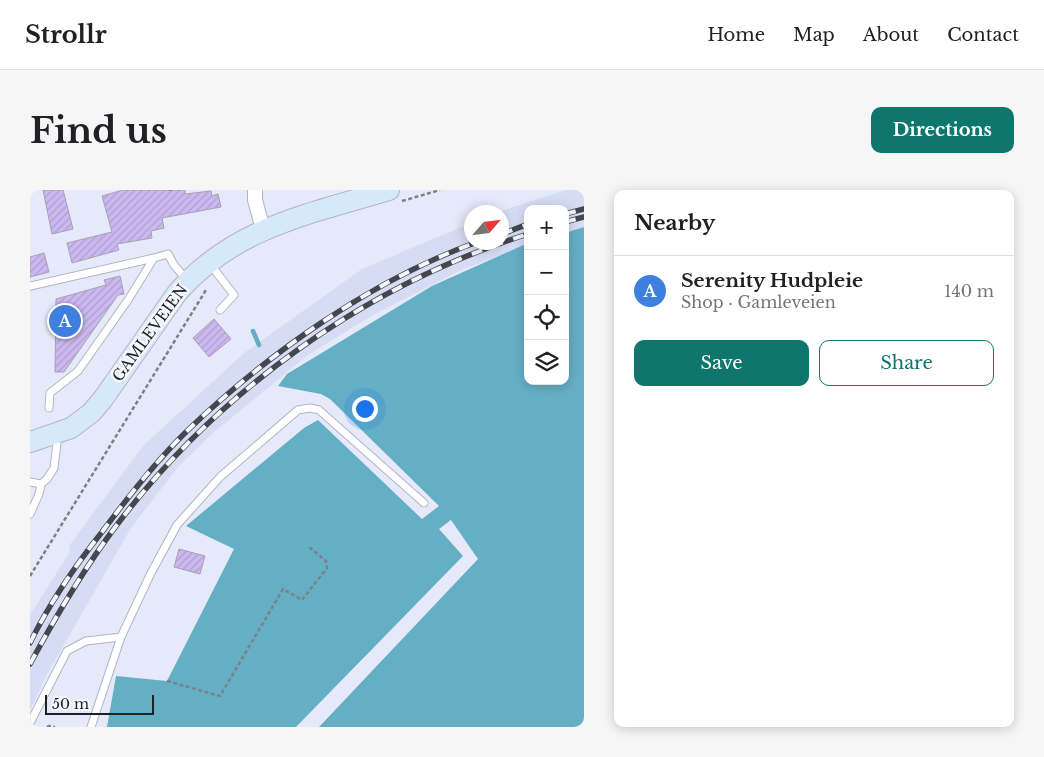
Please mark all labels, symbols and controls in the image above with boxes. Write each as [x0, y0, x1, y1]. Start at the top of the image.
text: Strollr [25, 20, 107, 49]
text: Home [707, 24, 765, 46]
text: Map [793, 24, 835, 46]
text: About [863, 24, 919, 46]
text: Contact [947, 24, 1019, 46]
button: Directions [871, 107, 1014, 153]
text: Find us [30, 109, 167, 152]
north arrow [464, 205, 509, 250]
map controls [524, 205, 569, 385]
button: + [524, 205, 569, 250]
text: Nearby [634, 210, 715, 236]
button: − [524, 250, 569, 295]
text: Serenity Hudpleie [681, 269, 863, 292]
street label: GAMLEVEIEN [108, 280, 191, 385]
text: A [644, 281, 656, 301]
text: 140 m [944, 281, 994, 301]
text: Shop · Gamleveien [681, 292, 836, 312]
button: locate [524, 295, 569, 340]
pin: A [49, 302, 81, 340]
button: layers [524, 340, 569, 385]
button: Save [634, 340, 809, 386]
button: Share [819, 340, 994, 386]
your location [352, 396, 378, 422]
scale bar [45, 692, 154, 715]
text: 50 m [52, 695, 89, 713]

